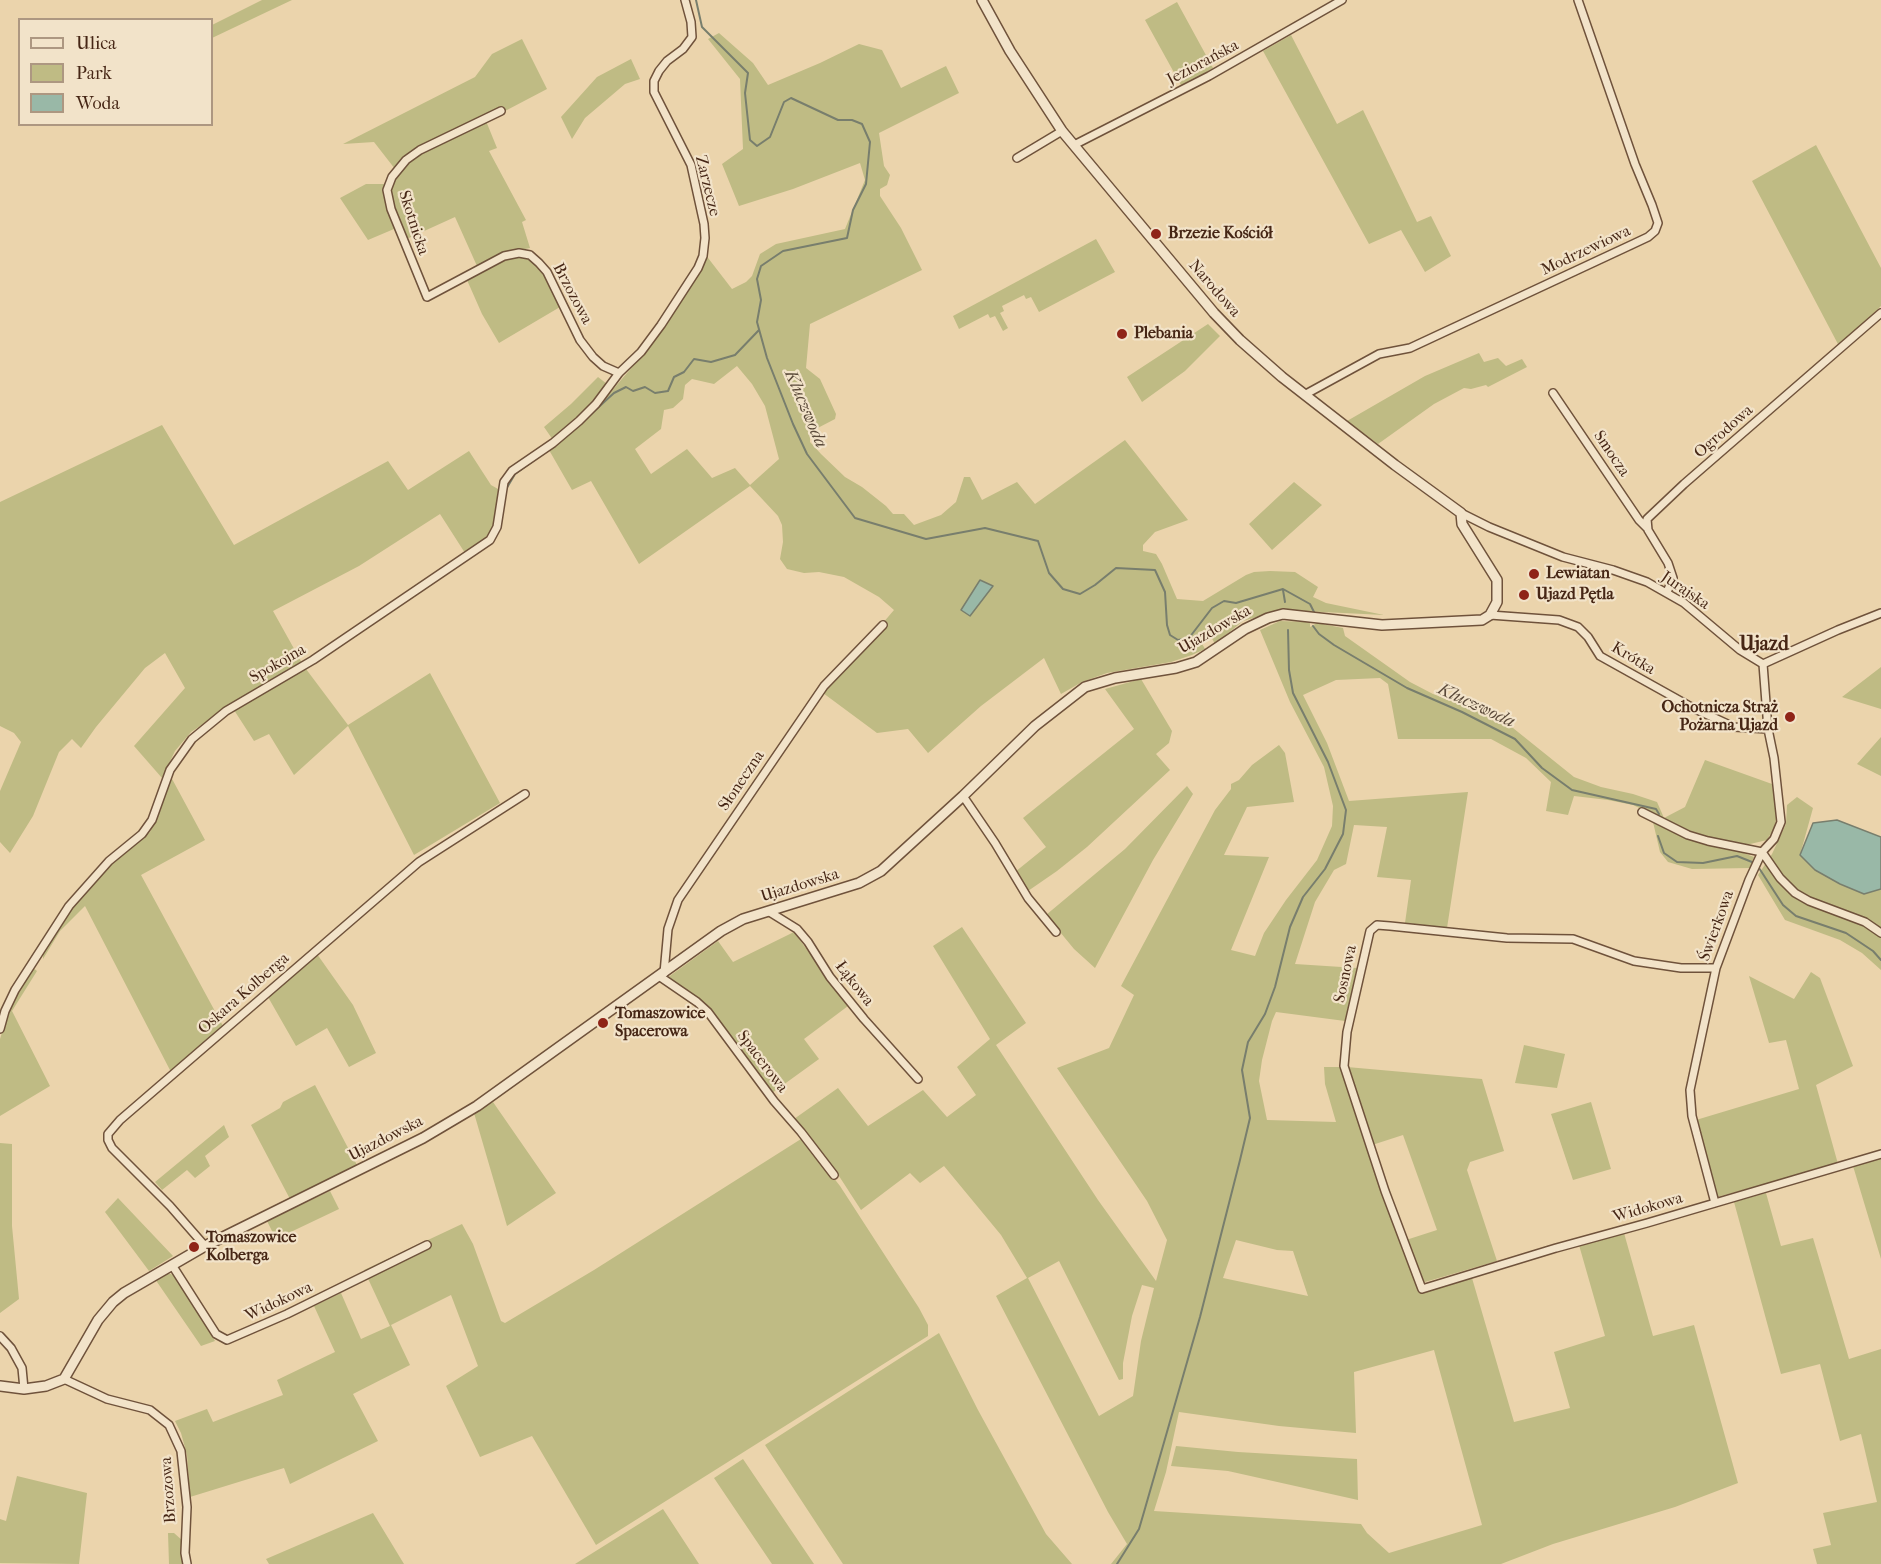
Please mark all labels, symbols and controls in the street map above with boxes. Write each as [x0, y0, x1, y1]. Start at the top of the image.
legend [18, 18, 213, 126]
text: Ulica [76, 33, 116, 54]
street label: Jeziorańska [1164, 36, 1242, 90]
text: Park [76, 63, 112, 84]
text: Woda [76, 93, 120, 114]
street label: Zarzecze [690, 154, 724, 218]
street label: Skotnicka [394, 188, 432, 258]
street label: Modrzewiowa [1538, 222, 1634, 280]
place label: Brzezie Kościół [1168, 224, 1273, 244]
marker: Brzezie Kościół [1149, 227, 1163, 241]
street label: Narodowa [1184, 256, 1244, 322]
street label: Brzozowa [548, 260, 596, 328]
place label: Plebania [1134, 324, 1193, 344]
marker: Plebania [1115, 327, 1129, 341]
water label: Kluczwoda [779, 367, 831, 451]
street label: Ogrodowa [1691, 401, 1757, 463]
street label: Smocza [1589, 427, 1633, 481]
place label: Lewiatan [1546, 564, 1610, 584]
marker: Lewiatan [1527, 567, 1541, 581]
street label: Jurajska [1657, 568, 1713, 614]
place label: Ujazd Pętla [1536, 585, 1614, 605]
marker: Ujazd Pętla [1517, 588, 1531, 602]
street label: Ujazdowska [1175, 601, 1255, 659]
district label: Ujazd [1739, 633, 1789, 657]
street label: Krótka [1608, 638, 1658, 680]
street label: Spokojna [246, 640, 310, 688]
water label: Kluczwoda [1434, 679, 1518, 733]
place label: Ochotnicza Straż Pożarna Ujazd [1662, 698, 1778, 736]
marker: Ochotnicza Straż Pożarna Ujazd [1783, 710, 1797, 724]
street label: Słoneczna [715, 747, 769, 815]
street label: Ujazdowska [758, 865, 842, 907]
street label: Świerkowa [1695, 888, 1739, 964]
street label: Sosnowa [1331, 943, 1361, 1005]
street label: Oskara Kolberga [195, 949, 293, 1039]
street label: Łąkowa [830, 958, 878, 1010]
place label: Tomaszowice Spacerowa [615, 1004, 705, 1042]
marker: Tomaszowice Spacerowa [596, 1016, 610, 1030]
street label: Spacerowa [732, 1027, 792, 1097]
street label: Ujazdowska [346, 1112, 426, 1166]
street label: Widokowa [1611, 1189, 1685, 1227]
place label: Tomaszowice Kolberga [206, 1228, 296, 1266]
marker: Tomaszowice Kolberga [187, 1240, 201, 1254]
street label: Widokowa [242, 1278, 316, 1326]
street label: Brzozowa [157, 1456, 181, 1524]

